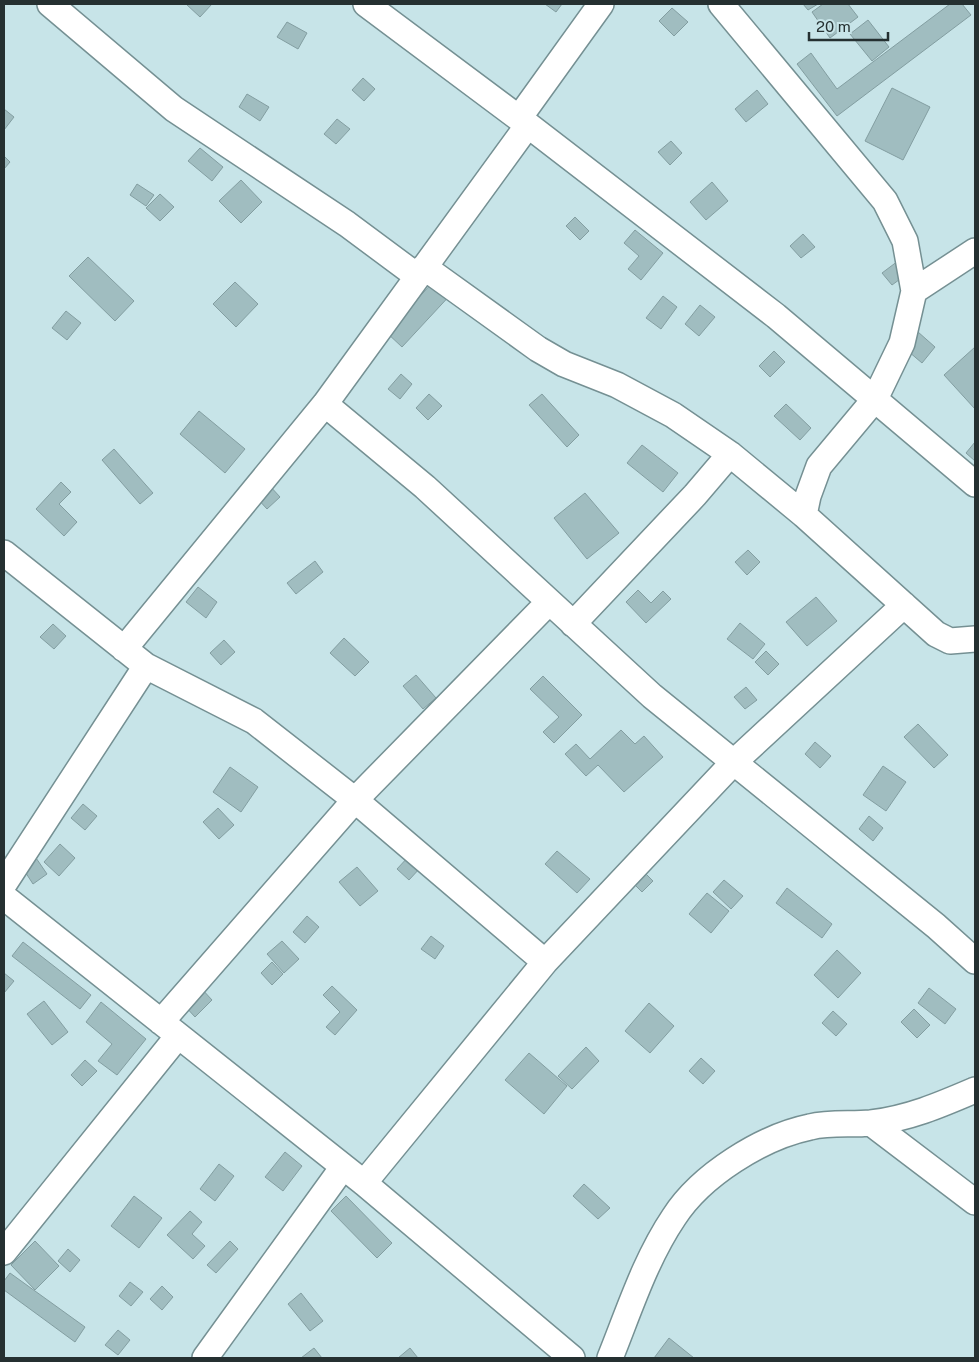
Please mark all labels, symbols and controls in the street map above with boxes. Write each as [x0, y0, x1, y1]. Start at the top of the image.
scale bar [809, 10, 888, 42]
text: 20 m [816, 18, 851, 35]

